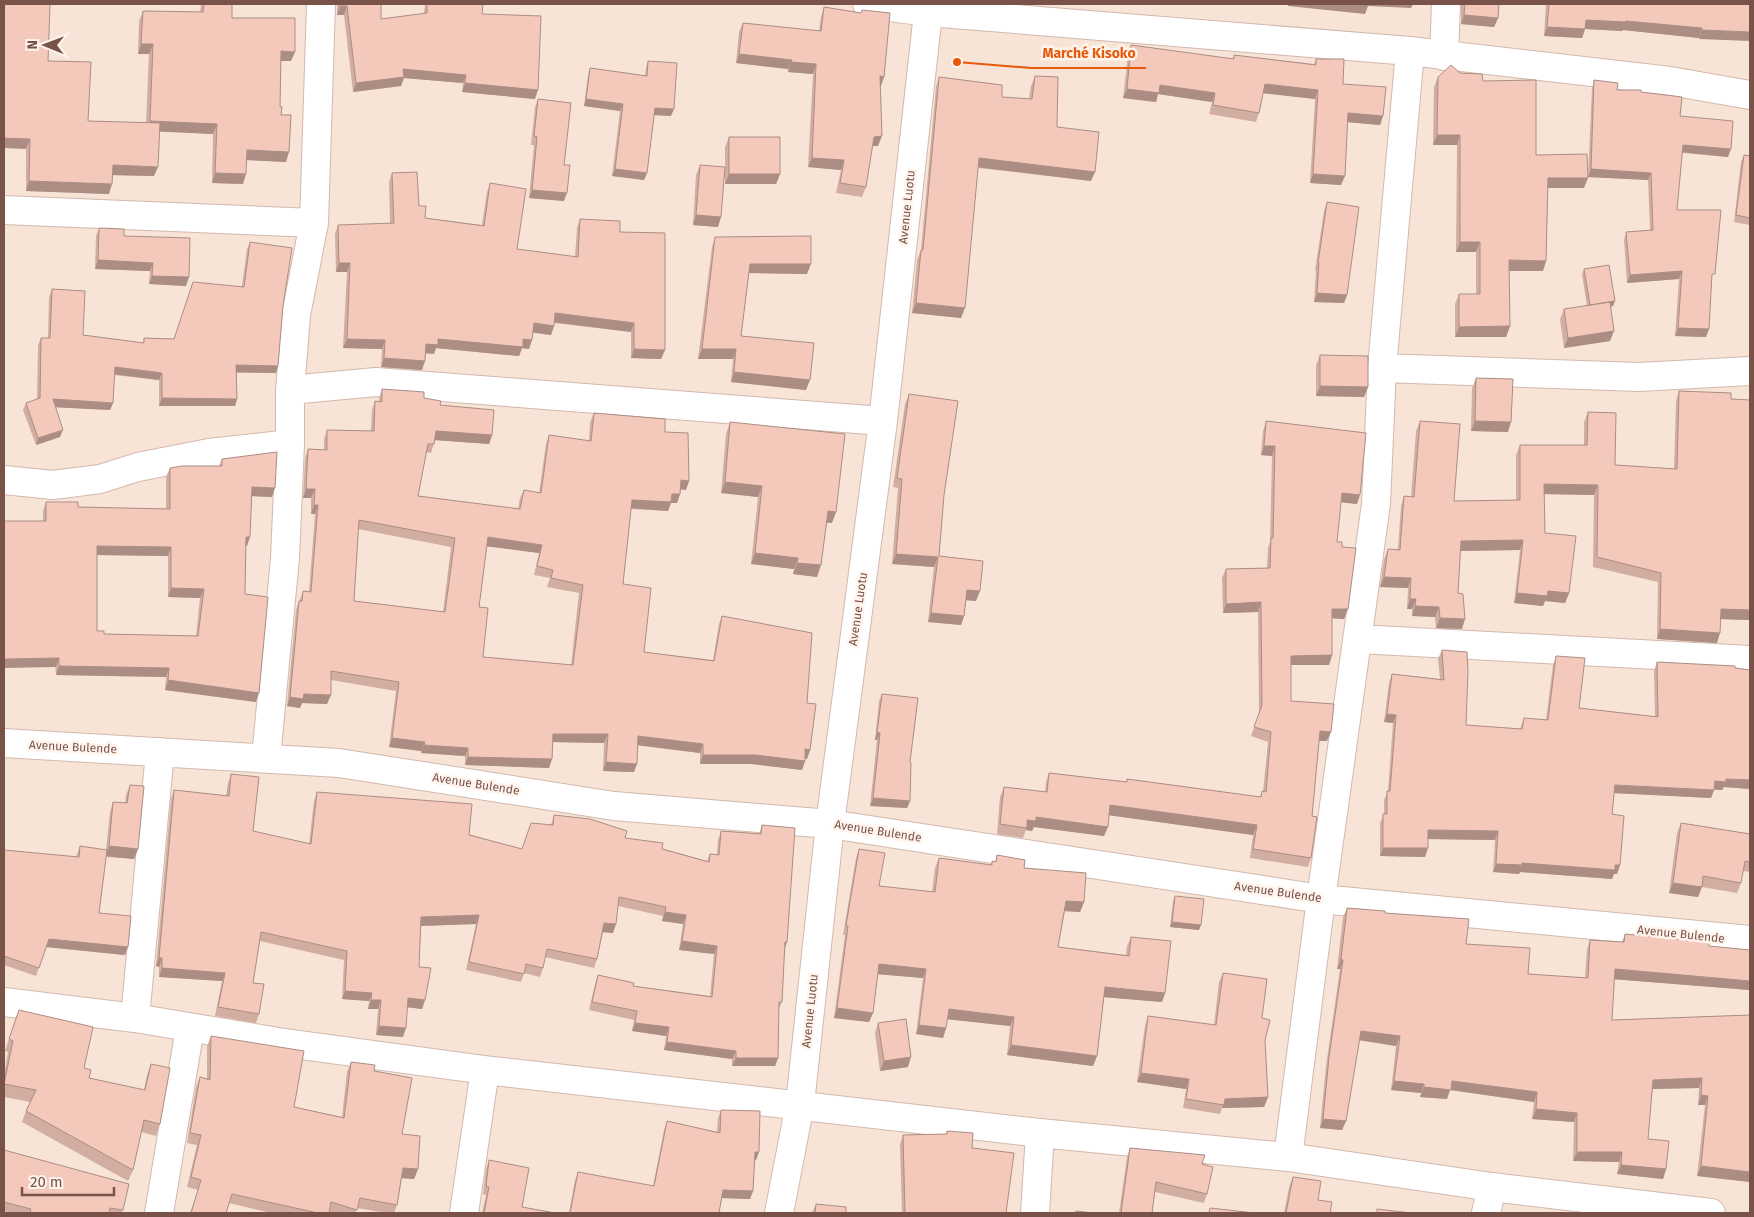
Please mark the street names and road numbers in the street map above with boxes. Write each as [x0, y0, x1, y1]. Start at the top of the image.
street label: Avenue Luotu [896, 169, 918, 245]
street label: Avenue Luotu [846, 571, 870, 647]
street label: Avenue Bulende [29, 738, 117, 756]
street label: Avenue Bulende [431, 770, 521, 798]
street label: Avenue Bulende [833, 817, 923, 845]
street label: Avenue Bulende [1233, 879, 1323, 905]
street label: Avenue Bulende [1636, 922, 1726, 946]
street label: Avenue Luotu [799, 973, 821, 1049]

